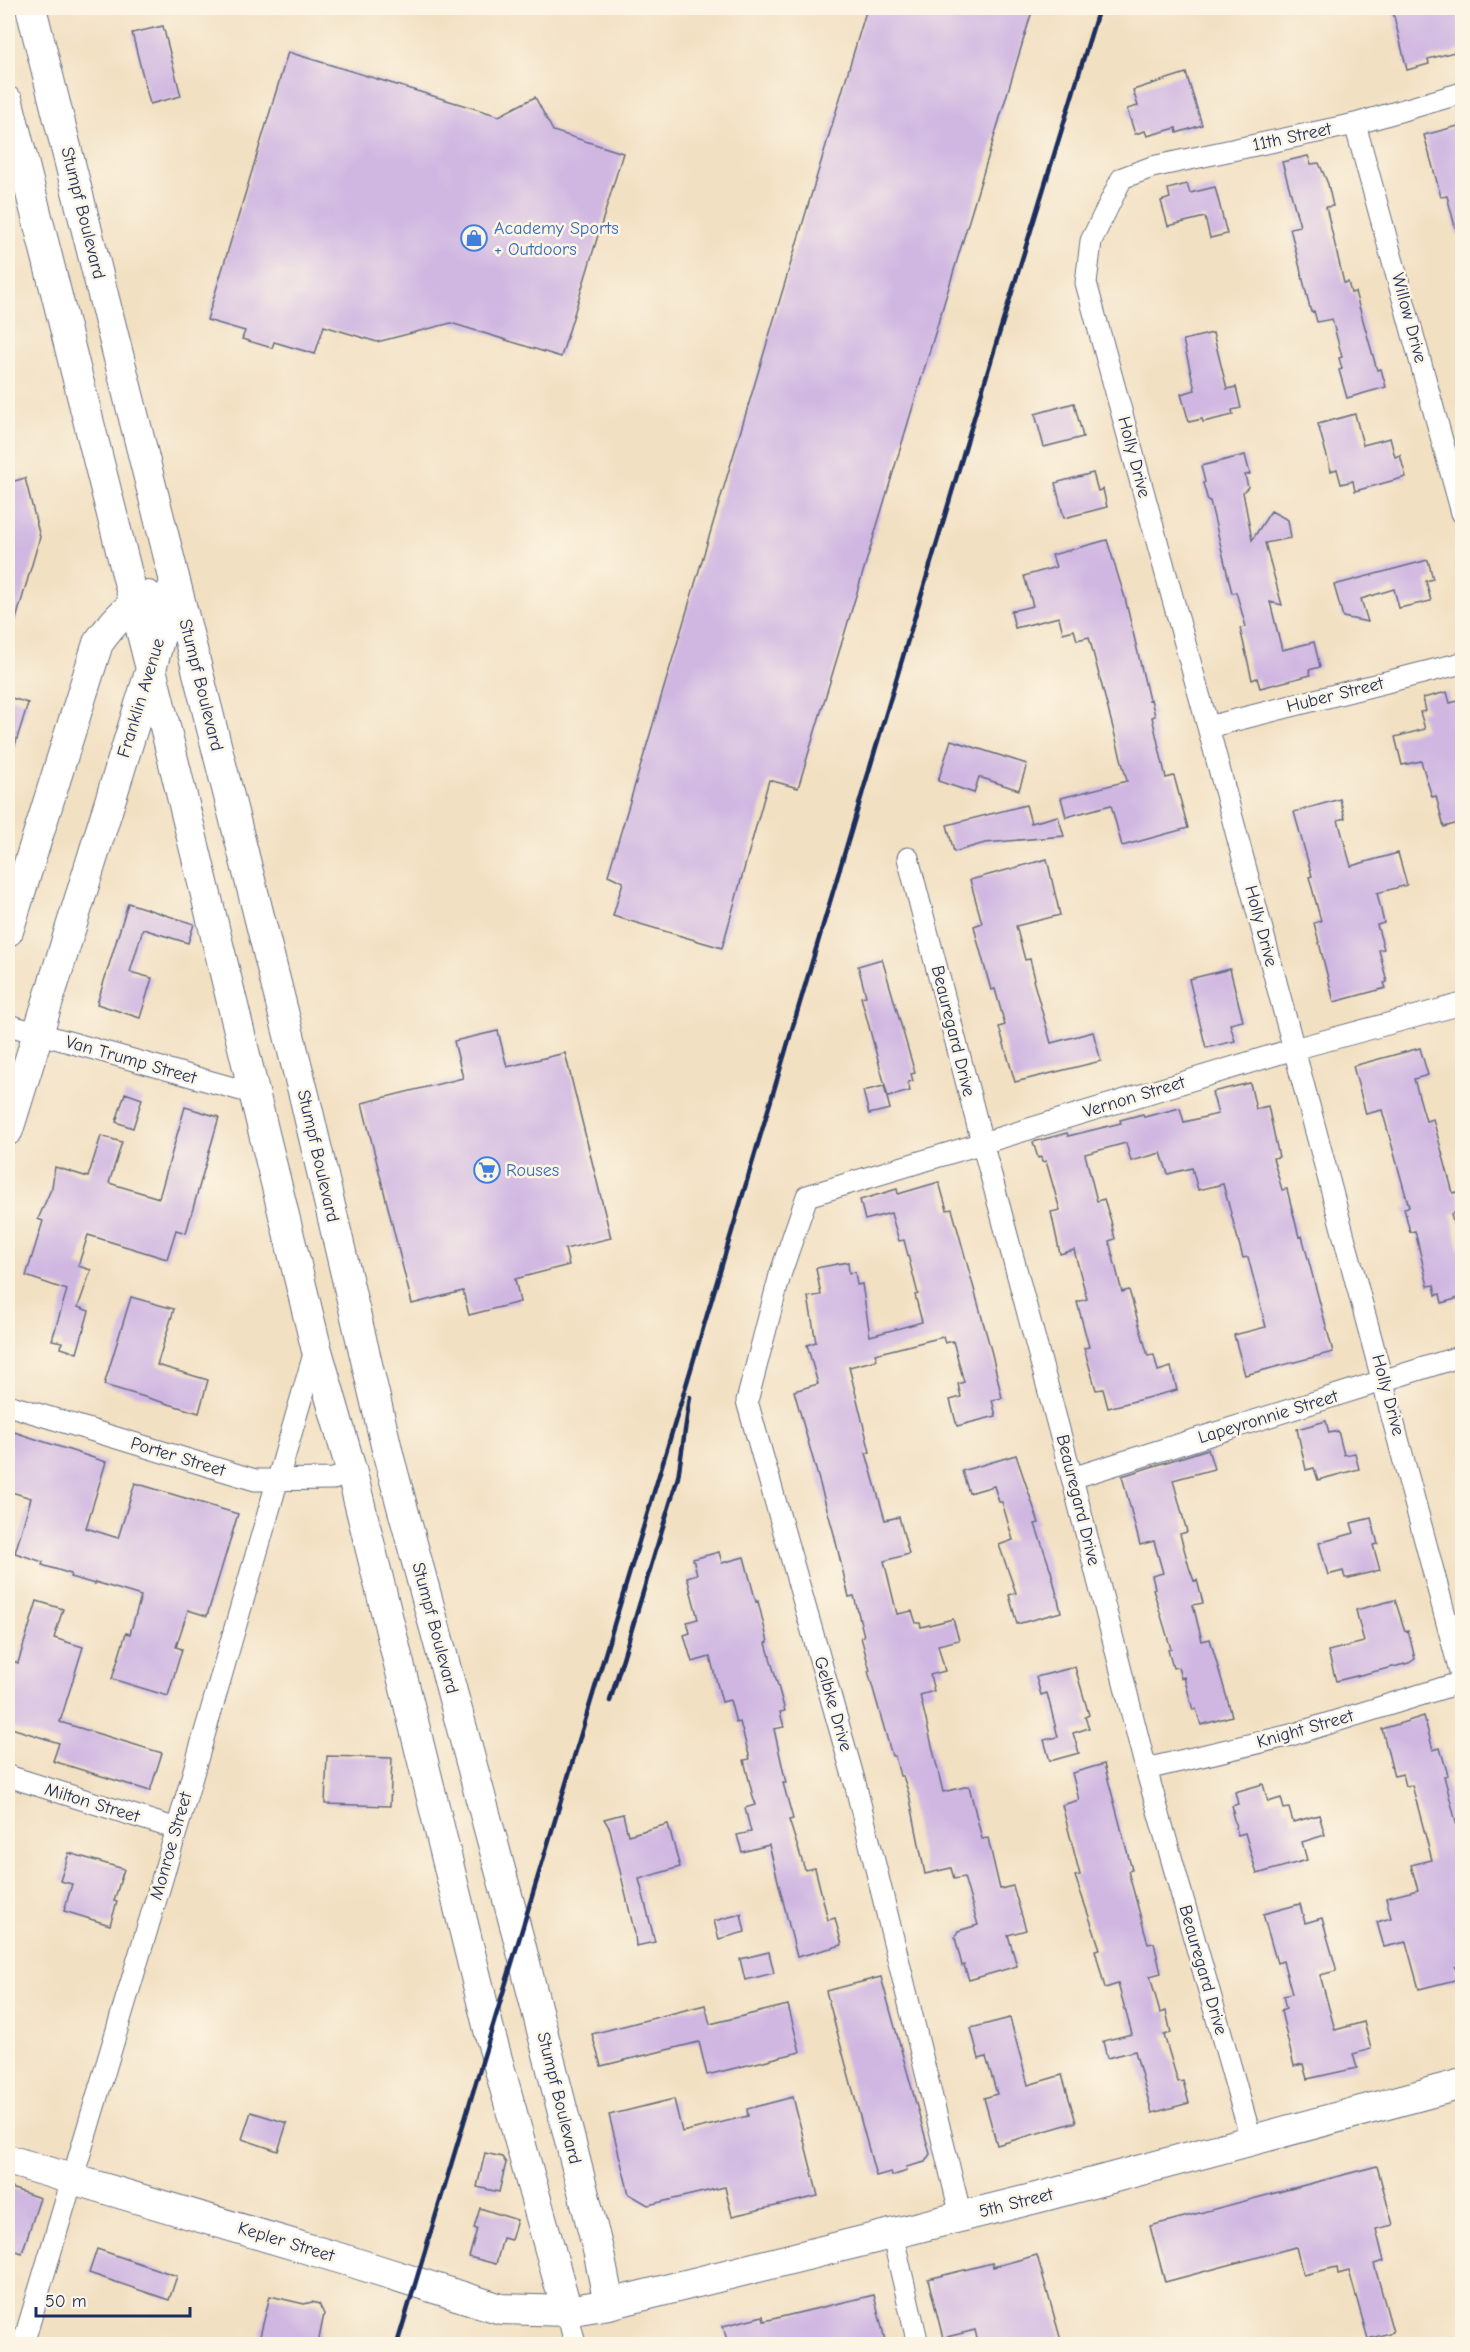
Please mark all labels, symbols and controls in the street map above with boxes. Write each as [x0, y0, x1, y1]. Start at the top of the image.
street label: 11th Street [1251, 118, 1334, 156]
street label: Stumpf Boulevard [56, 145, 110, 281]
place label: Academy Sports + Outdoors [494, 218, 619, 260]
shop icon: Academy Sports + Outdoors [459, 223, 489, 253]
street label: Willow Drive [1387, 271, 1431, 365]
street label: Holly Drive [1113, 414, 1155, 500]
street label: Stumpf Boulevard [174, 617, 228, 753]
street label: Franklin Avenue [113, 636, 169, 760]
street label: Huber Street [1284, 673, 1386, 717]
street label: Holly Drive [1240, 883, 1282, 969]
street label: Beauregard Drive [927, 963, 979, 1099]
street label: Van Trump Street [63, 1031, 200, 1089]
street label: Vernon Street [1081, 1071, 1188, 1122]
street label: Stumpf Boulevard [293, 1088, 343, 1224]
supermarket icon: Rouses [472, 1155, 502, 1185]
place label: Rouses [506, 1160, 559, 1181]
street label: Holly Drive [1367, 1352, 1409, 1438]
street label: Lapeyronnie Street [1196, 1386, 1341, 1448]
street label: Beauregard Drive [1052, 1432, 1104, 1568]
street label: Porter Street [128, 1433, 229, 1482]
street label: Stumpf Boulevard [407, 1560, 463, 1696]
street label: Gelbke Drive [809, 1654, 857, 1754]
street label: Knight Street [1254, 1705, 1357, 1753]
street label: Milton Street [42, 1779, 143, 1828]
street label: Monroe Street [146, 1789, 197, 1902]
street label: Beauregard Drive [1174, 1903, 1232, 2037]
street label: Stumpf Boulevard [532, 2030, 586, 2166]
street label: 5th Street [977, 2183, 1056, 2222]
street label: Kepler Street [235, 2217, 338, 2267]
scale bar [36, 2280, 190, 2318]
text: 50 m [45, 2291, 87, 2312]

